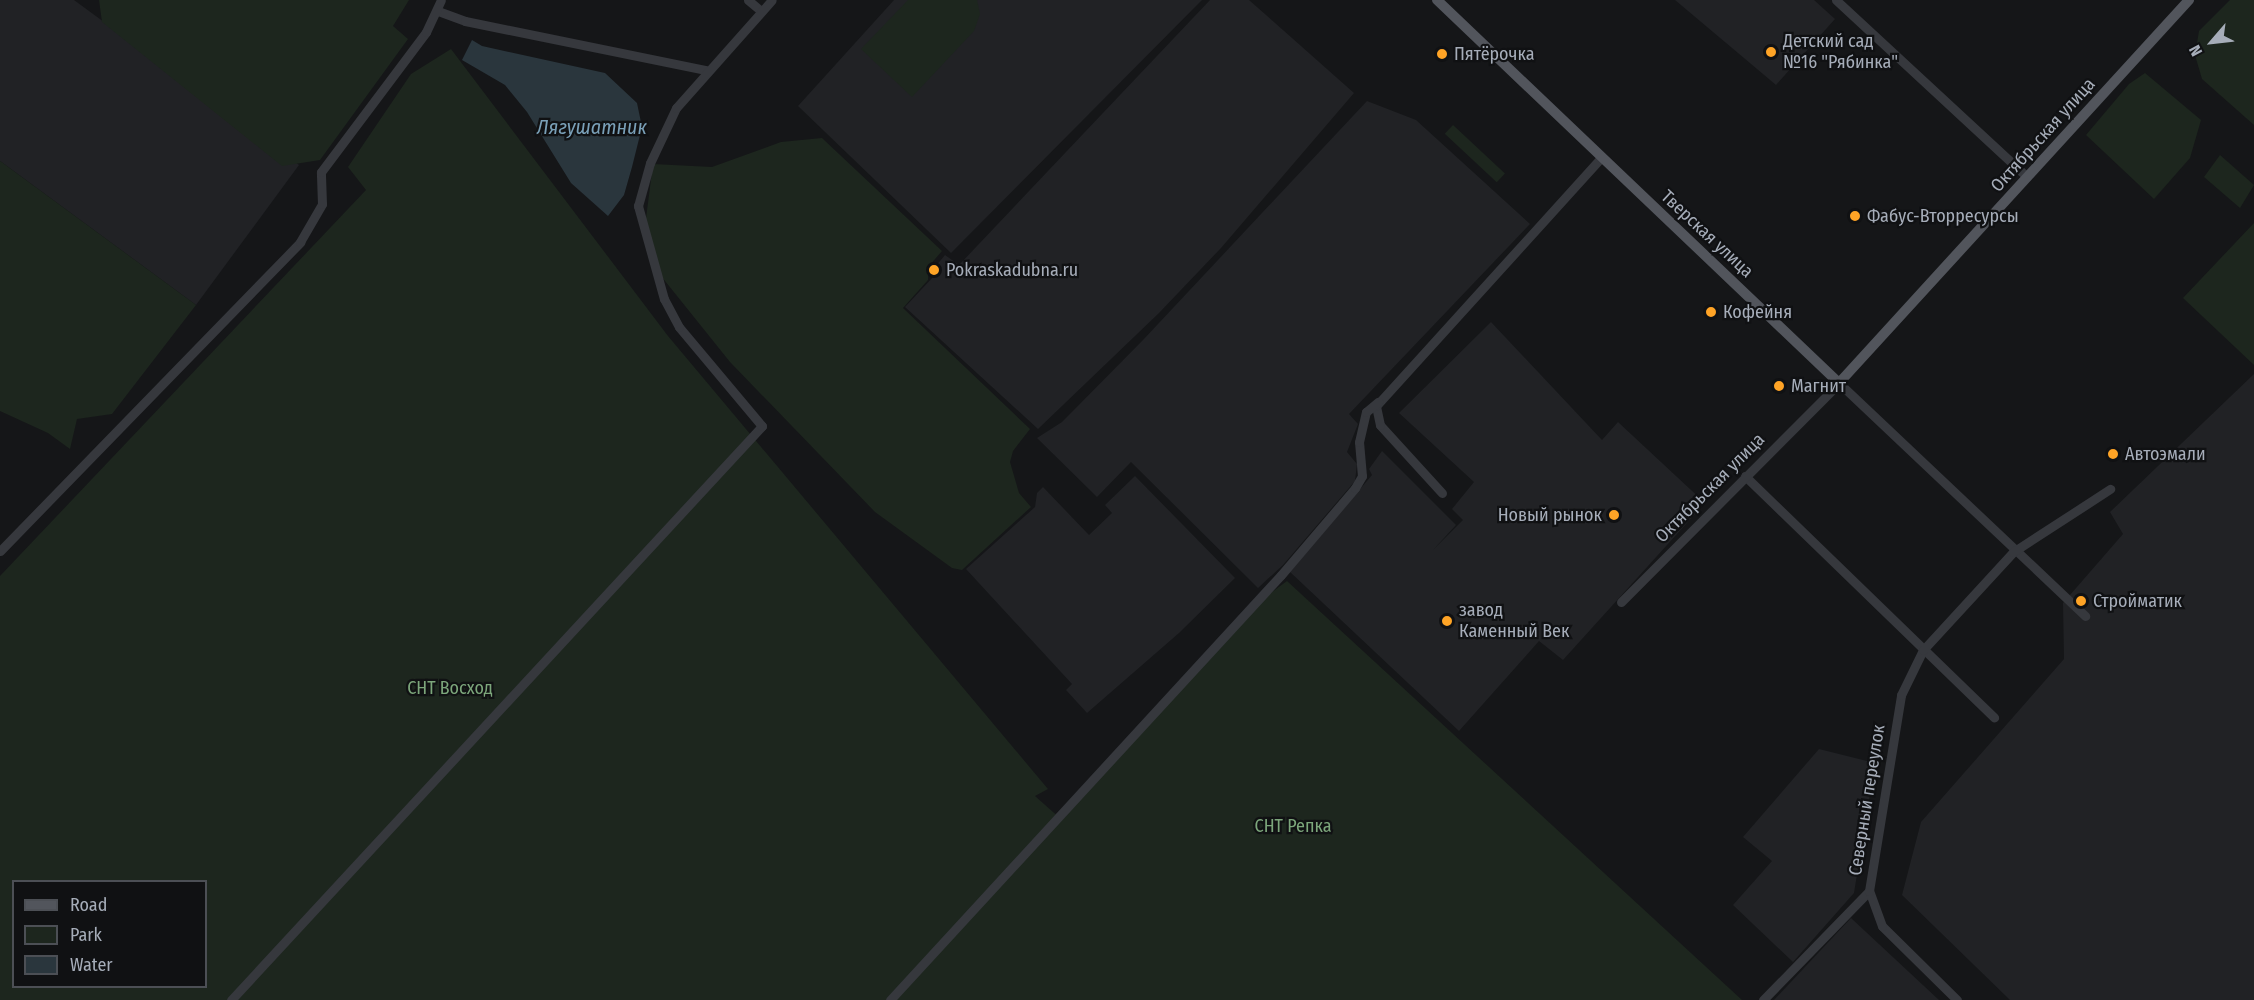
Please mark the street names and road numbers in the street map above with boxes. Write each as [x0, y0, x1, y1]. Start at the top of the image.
street label: Октябрьская улица [1986, 74, 2100, 196]
street label: Тверская улица [1656, 186, 1758, 282]
street label: Октябрьская улица [1651, 429, 1769, 547]
street label: Северный переулок [1844, 723, 1890, 877]

